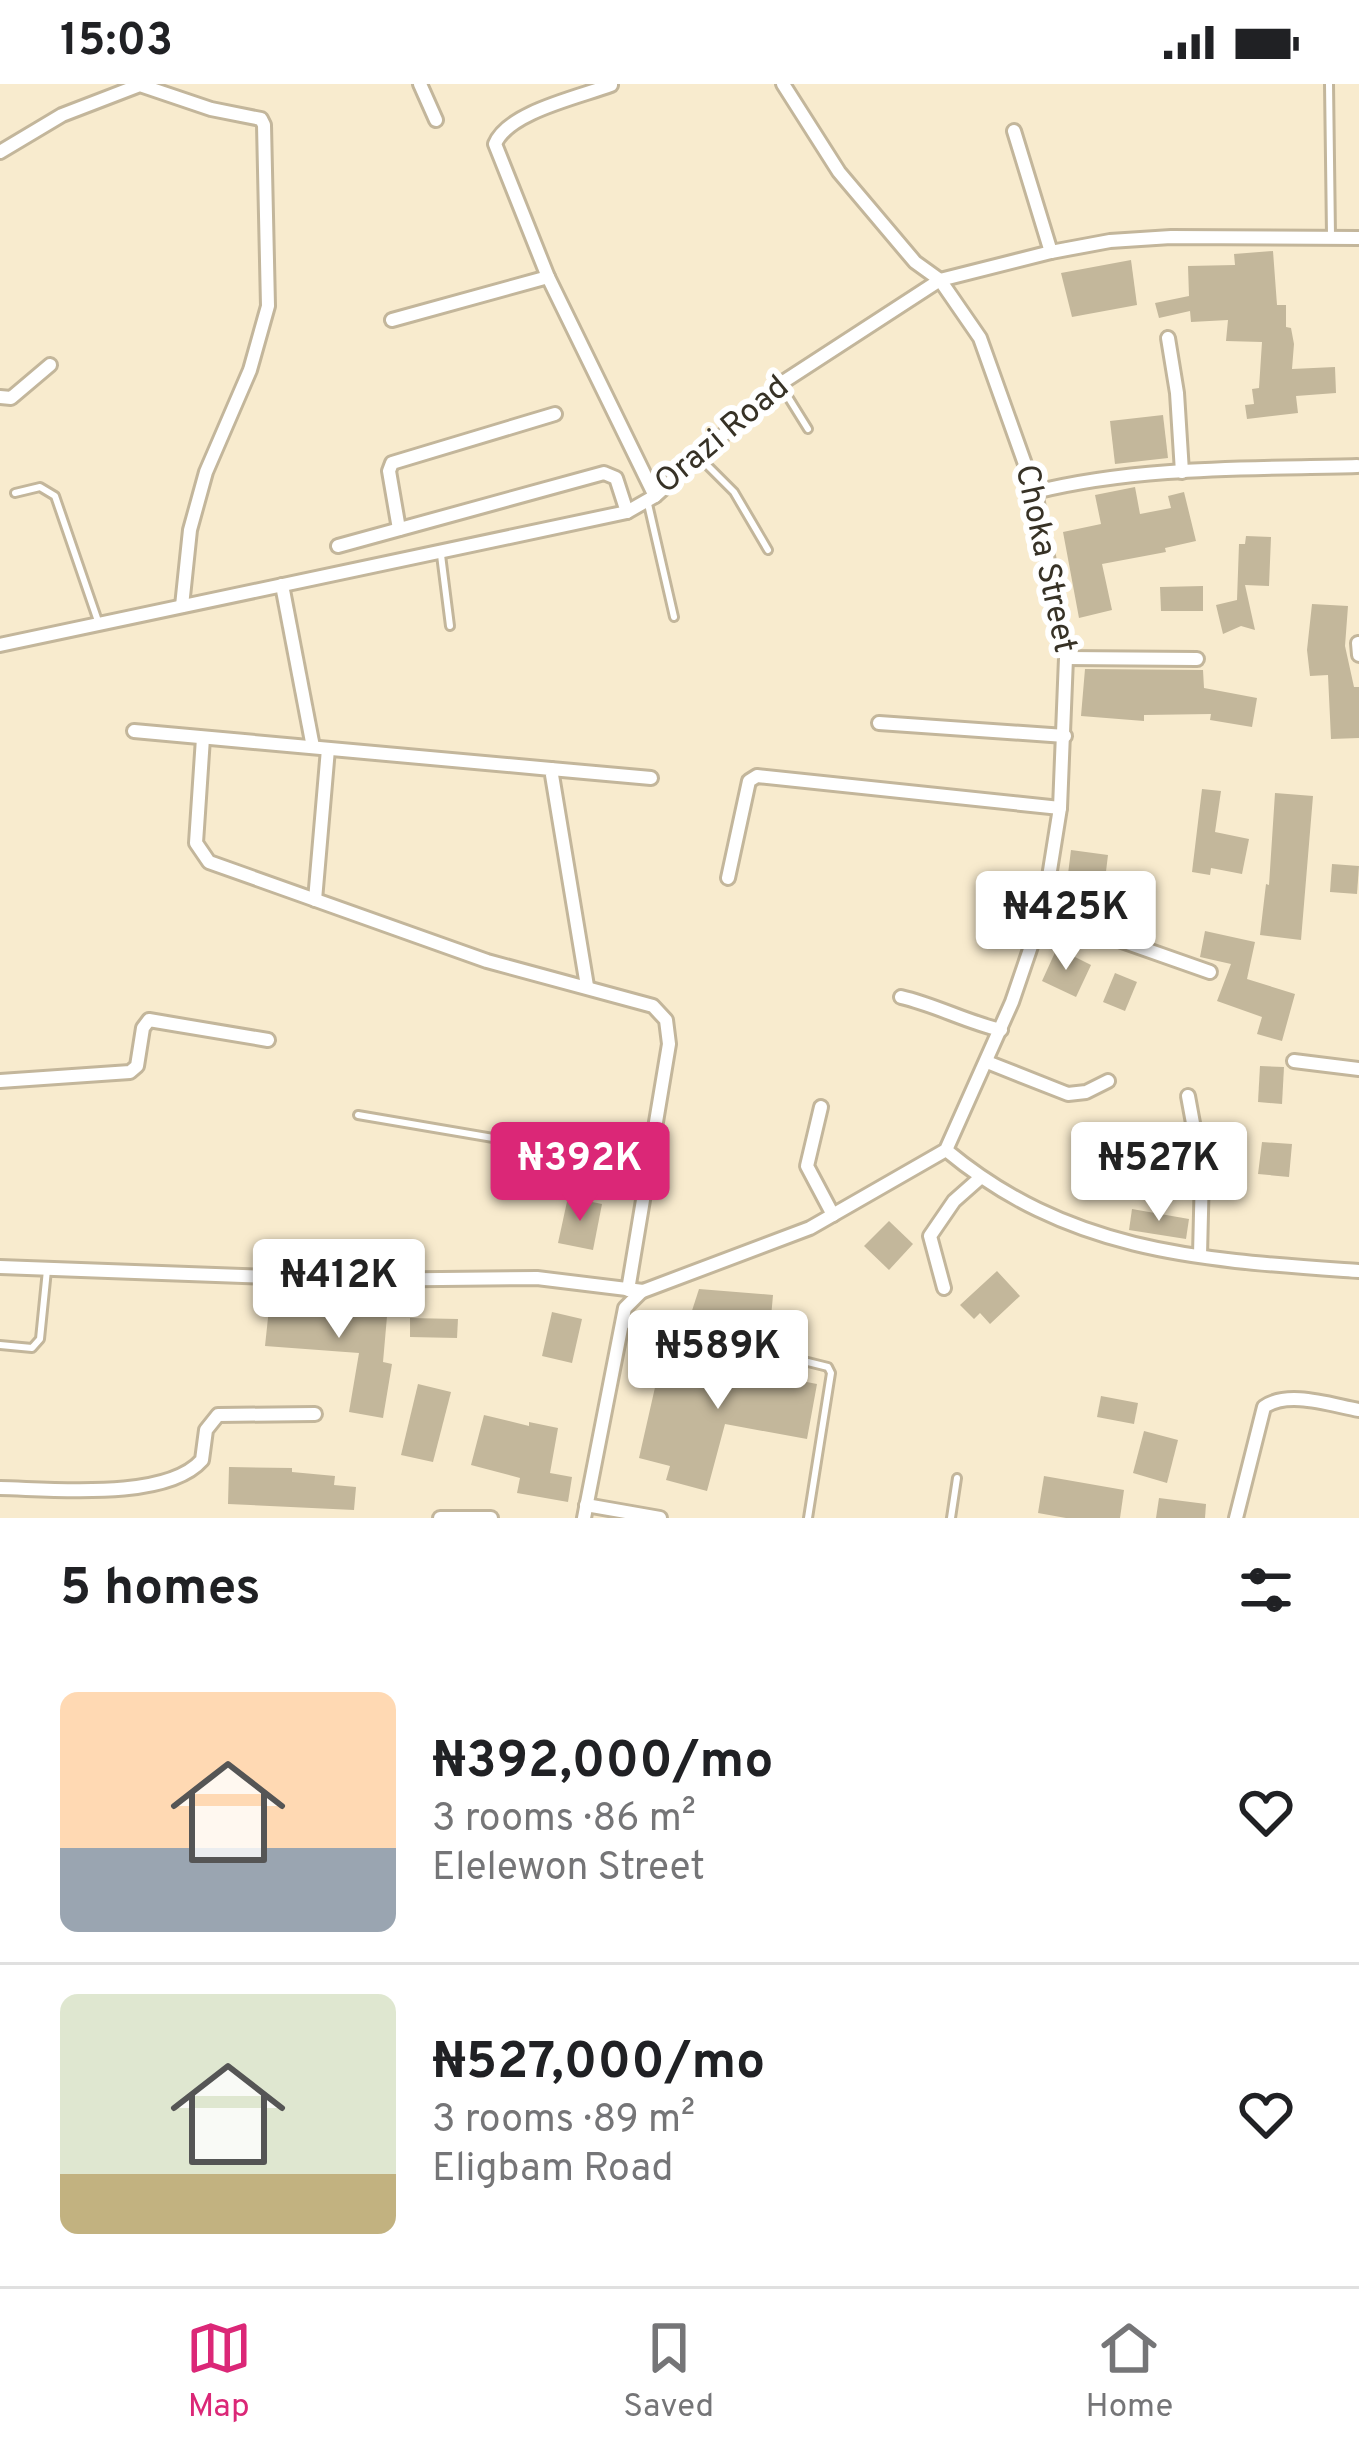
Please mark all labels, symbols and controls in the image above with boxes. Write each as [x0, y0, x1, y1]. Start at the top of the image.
text: 15:03 [60, 14, 173, 71]
street label: Orazi Road [647, 368, 799, 504]
street label: Choka Street [1004, 461, 1084, 657]
pin: ₦425K [982, 871, 1150, 973]
text: ₦425K [1003, 885, 1129, 934]
pin: ₦392K [496, 1122, 664, 1224]
pin: ₦527K [1075, 1122, 1243, 1224]
text: ₦392K [518, 1136, 642, 1185]
text: ₦527K [1098, 1136, 1220, 1185]
pin: ₦412K [255, 1239, 423, 1341]
text: ₦412K [280, 1253, 398, 1302]
pin: ₦589K [634, 1310, 802, 1412]
text: ₦589K [655, 1324, 781, 1373]
icon: filters [1233, 1557, 1299, 1623]
text: 5 homes [60, 1558, 261, 1623]
text: ₦392,000/mo [432, 1731, 773, 1796]
icon: home [156, 1740, 300, 1884]
icon: heart [1233, 1779, 1299, 1845]
text: 3 rooms · 86 m² [432, 1796, 696, 1845]
text: Elelewon Street [432, 1845, 705, 1894]
text: ₦527,000/mo [432, 2032, 765, 2097]
icon: home [156, 2042, 300, 2186]
icon: heart [1233, 2081, 1299, 2147]
text: 3 rooms · 89 m² [432, 2097, 695, 2146]
text: Eligbam Road [432, 2146, 673, 2195]
tab: Map [186, 2315, 252, 2429]
tab: Saved [623, 2315, 714, 2429]
tab: Home [1086, 2315, 1173, 2429]

